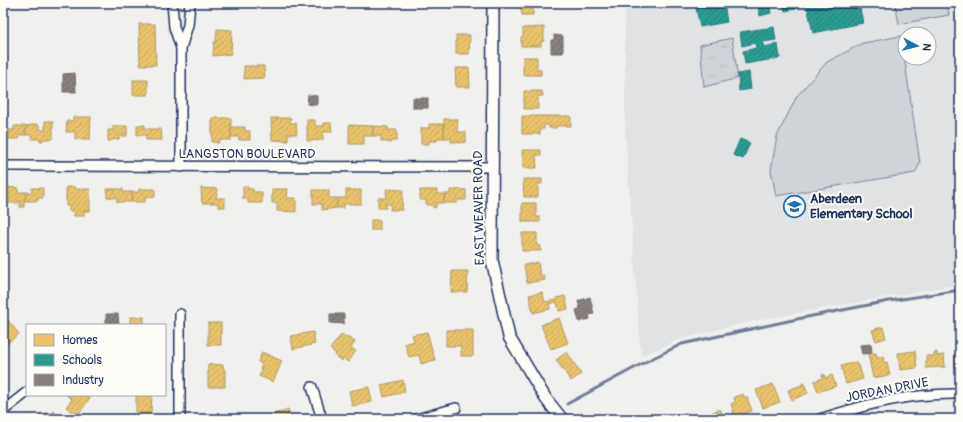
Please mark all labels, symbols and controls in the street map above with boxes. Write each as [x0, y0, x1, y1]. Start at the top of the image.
north arrow [897, 26, 937, 66]
text: N [919, 43, 933, 52]
street label: LANGSTON BOULEVARD [178, 146, 316, 162]
street label: EAST WEAVER ROAD [470, 151, 488, 265]
place label: Aberdeen Elementary School [810, 191, 913, 222]
school or university icon: Aberdeen Elementary School [782, 193, 808, 219]
legend [26, 324, 166, 396]
text: Homes [62, 333, 98, 348]
text: Schools [62, 353, 102, 368]
text: Industry [62, 373, 104, 388]
street label: JORDAN DRIVE [844, 374, 930, 406]

